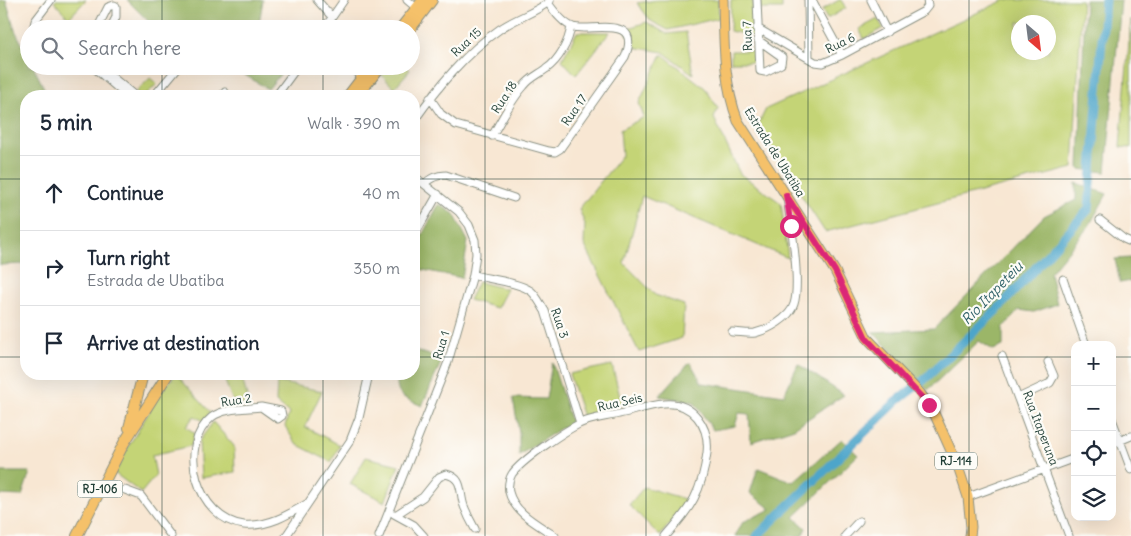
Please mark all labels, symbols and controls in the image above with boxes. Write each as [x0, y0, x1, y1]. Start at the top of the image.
north arrow [1011, 15, 1056, 60]
search box [20, 20, 420, 75]
street label: Rua 7 [739, 21, 755, 51]
street label: Rua 15 [448, 24, 484, 60]
street label: Rua 6 [823, 29, 857, 57]
icon: search [38, 34, 66, 62]
text: Search here [78, 36, 181, 60]
street label: Rua 18 [488, 78, 520, 116]
street label: Rua 17 [558, 91, 590, 129]
street label: Estrada de Ubatiba [741, 104, 809, 200]
text: 5 min [40, 109, 92, 136]
text: Walk · 390 m [307, 113, 400, 133]
icon: ahead [40, 179, 68, 207]
text: Continue [87, 181, 164, 205]
text: 40 m [362, 183, 400, 203]
route start [780, 215, 803, 238]
text: Turn right [87, 246, 170, 270]
icon: right [40, 254, 68, 282]
water label: Rio Itapeteiu [958, 257, 1027, 328]
text: 350 m [353, 258, 400, 278]
text: Estrada de Ubatiba [87, 270, 224, 290]
street label: Rua 3 [548, 306, 572, 340]
icon: arrive [40, 329, 68, 357]
street label: Rua 1 [430, 329, 452, 361]
text: Arrive at destination [87, 331, 260, 355]
map controls [1071, 341, 1116, 521]
button: + [1071, 341, 1116, 386]
button: − [1071, 386, 1116, 431]
street label: Rua Itaperuna [1020, 388, 1062, 468]
street label: Rua 2 [220, 390, 253, 410]
street label: Rua Seis [596, 390, 644, 414]
route end [918, 394, 941, 417]
button: locate [1071, 431, 1116, 476]
road number: RJ-114 [935, 452, 977, 470]
button: layers [1071, 476, 1116, 521]
road number: RJ-106 [78, 480, 122, 498]

